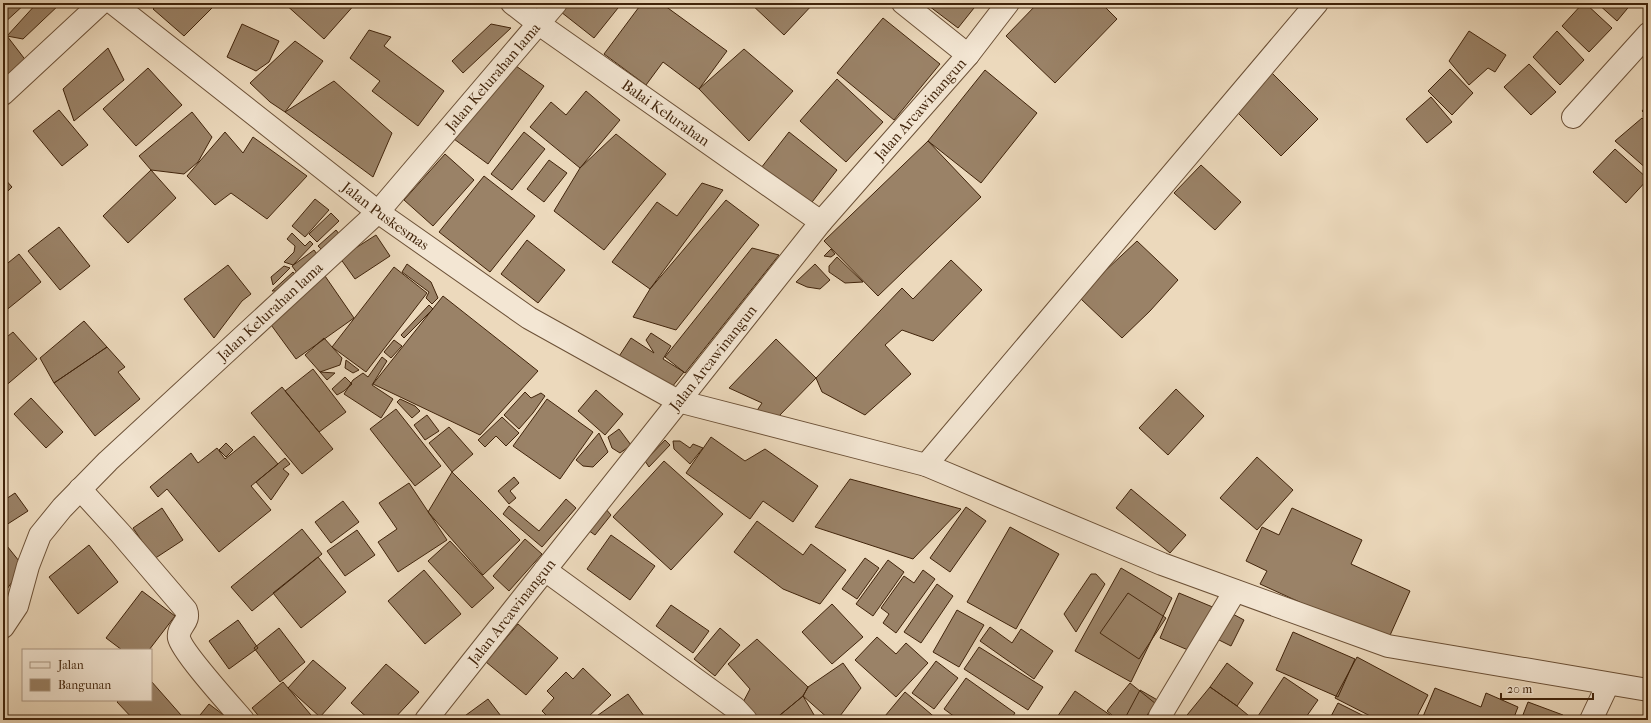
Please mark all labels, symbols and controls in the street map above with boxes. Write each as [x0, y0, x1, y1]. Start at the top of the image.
street label: Jalan Kelurahan lama [441, 18, 545, 136]
street label: Jalan Arcawinangun [870, 54, 970, 165]
street label: Balai Kelurahan [618, 76, 713, 150]
street label: Jalan Puskesmas [338, 177, 433, 254]
street label: Jalan Kelurahan lama [213, 258, 327, 365]
street label: Jalan Arcawinangun [665, 301, 761, 415]
street label: Jalan Arcawinangun [464, 555, 559, 669]
legend [22, 649, 152, 701]
text: Jalan [57, 658, 84, 672]
scale bar [1501, 675, 1593, 701]
text: Bangunan [58, 678, 111, 692]
text: 20 m [1507, 682, 1532, 696]

